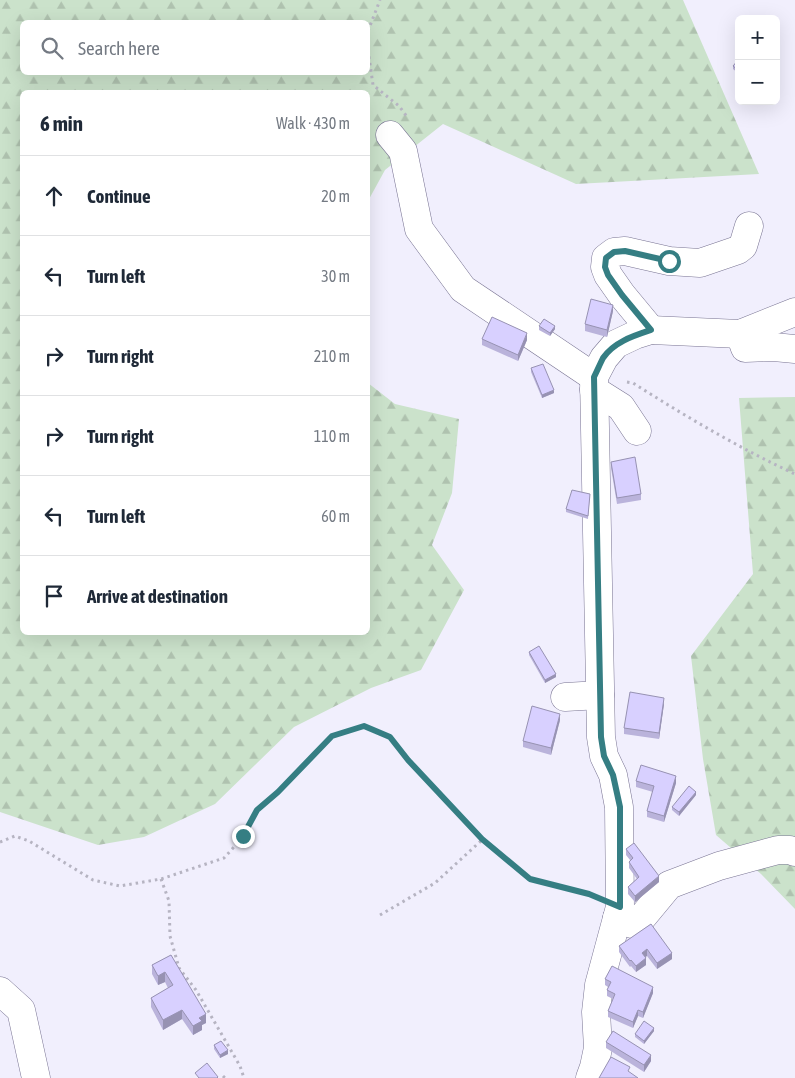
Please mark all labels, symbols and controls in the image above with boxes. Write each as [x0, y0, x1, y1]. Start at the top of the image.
map controls [735, 15, 780, 105]
button: + [735, 15, 780, 60]
search box [20, 20, 370, 75]
icon: search [38, 34, 66, 62]
text: Search here [78, 37, 160, 59]
button: − [735, 60, 780, 105]
text: 6 min [40, 111, 83, 135]
text: Walk · 430 m [276, 114, 350, 132]
icon: ahead [40, 182, 68, 210]
text: Continue [87, 185, 151, 207]
text: 20 m [321, 187, 350, 205]
route start [658, 250, 681, 273]
icon: left [40, 262, 68, 290]
text: Turn left [87, 265, 145, 287]
text: 30 m [321, 267, 350, 285]
icon: right [40, 342, 68, 370]
text: Turn right [87, 345, 154, 367]
text: 210 m [314, 347, 350, 365]
icon: right [40, 422, 68, 450]
text: Turn right [87, 425, 154, 447]
text: 110 m [314, 427, 350, 445]
icon: left [40, 502, 68, 530]
text: Turn left [87, 505, 145, 527]
text: 60 m [321, 507, 350, 525]
icon: arrive [40, 582, 68, 610]
text: Arrive at destination [87, 585, 228, 607]
route end [232, 825, 255, 848]

